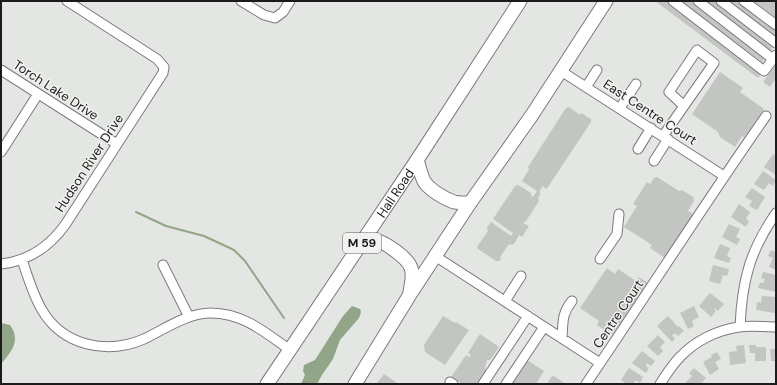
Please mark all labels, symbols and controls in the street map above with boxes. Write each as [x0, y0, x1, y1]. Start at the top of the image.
street label: Torch Lake Drive [10, 56, 102, 124]
street label: East Centre Court [600, 75, 700, 149]
street label: Hudson River Drive [51, 111, 127, 215]
street label: Hall Road [372, 165, 417, 221]
road number: M 59 [343, 233, 381, 253]
street label: Centre Court [589, 276, 647, 352]

